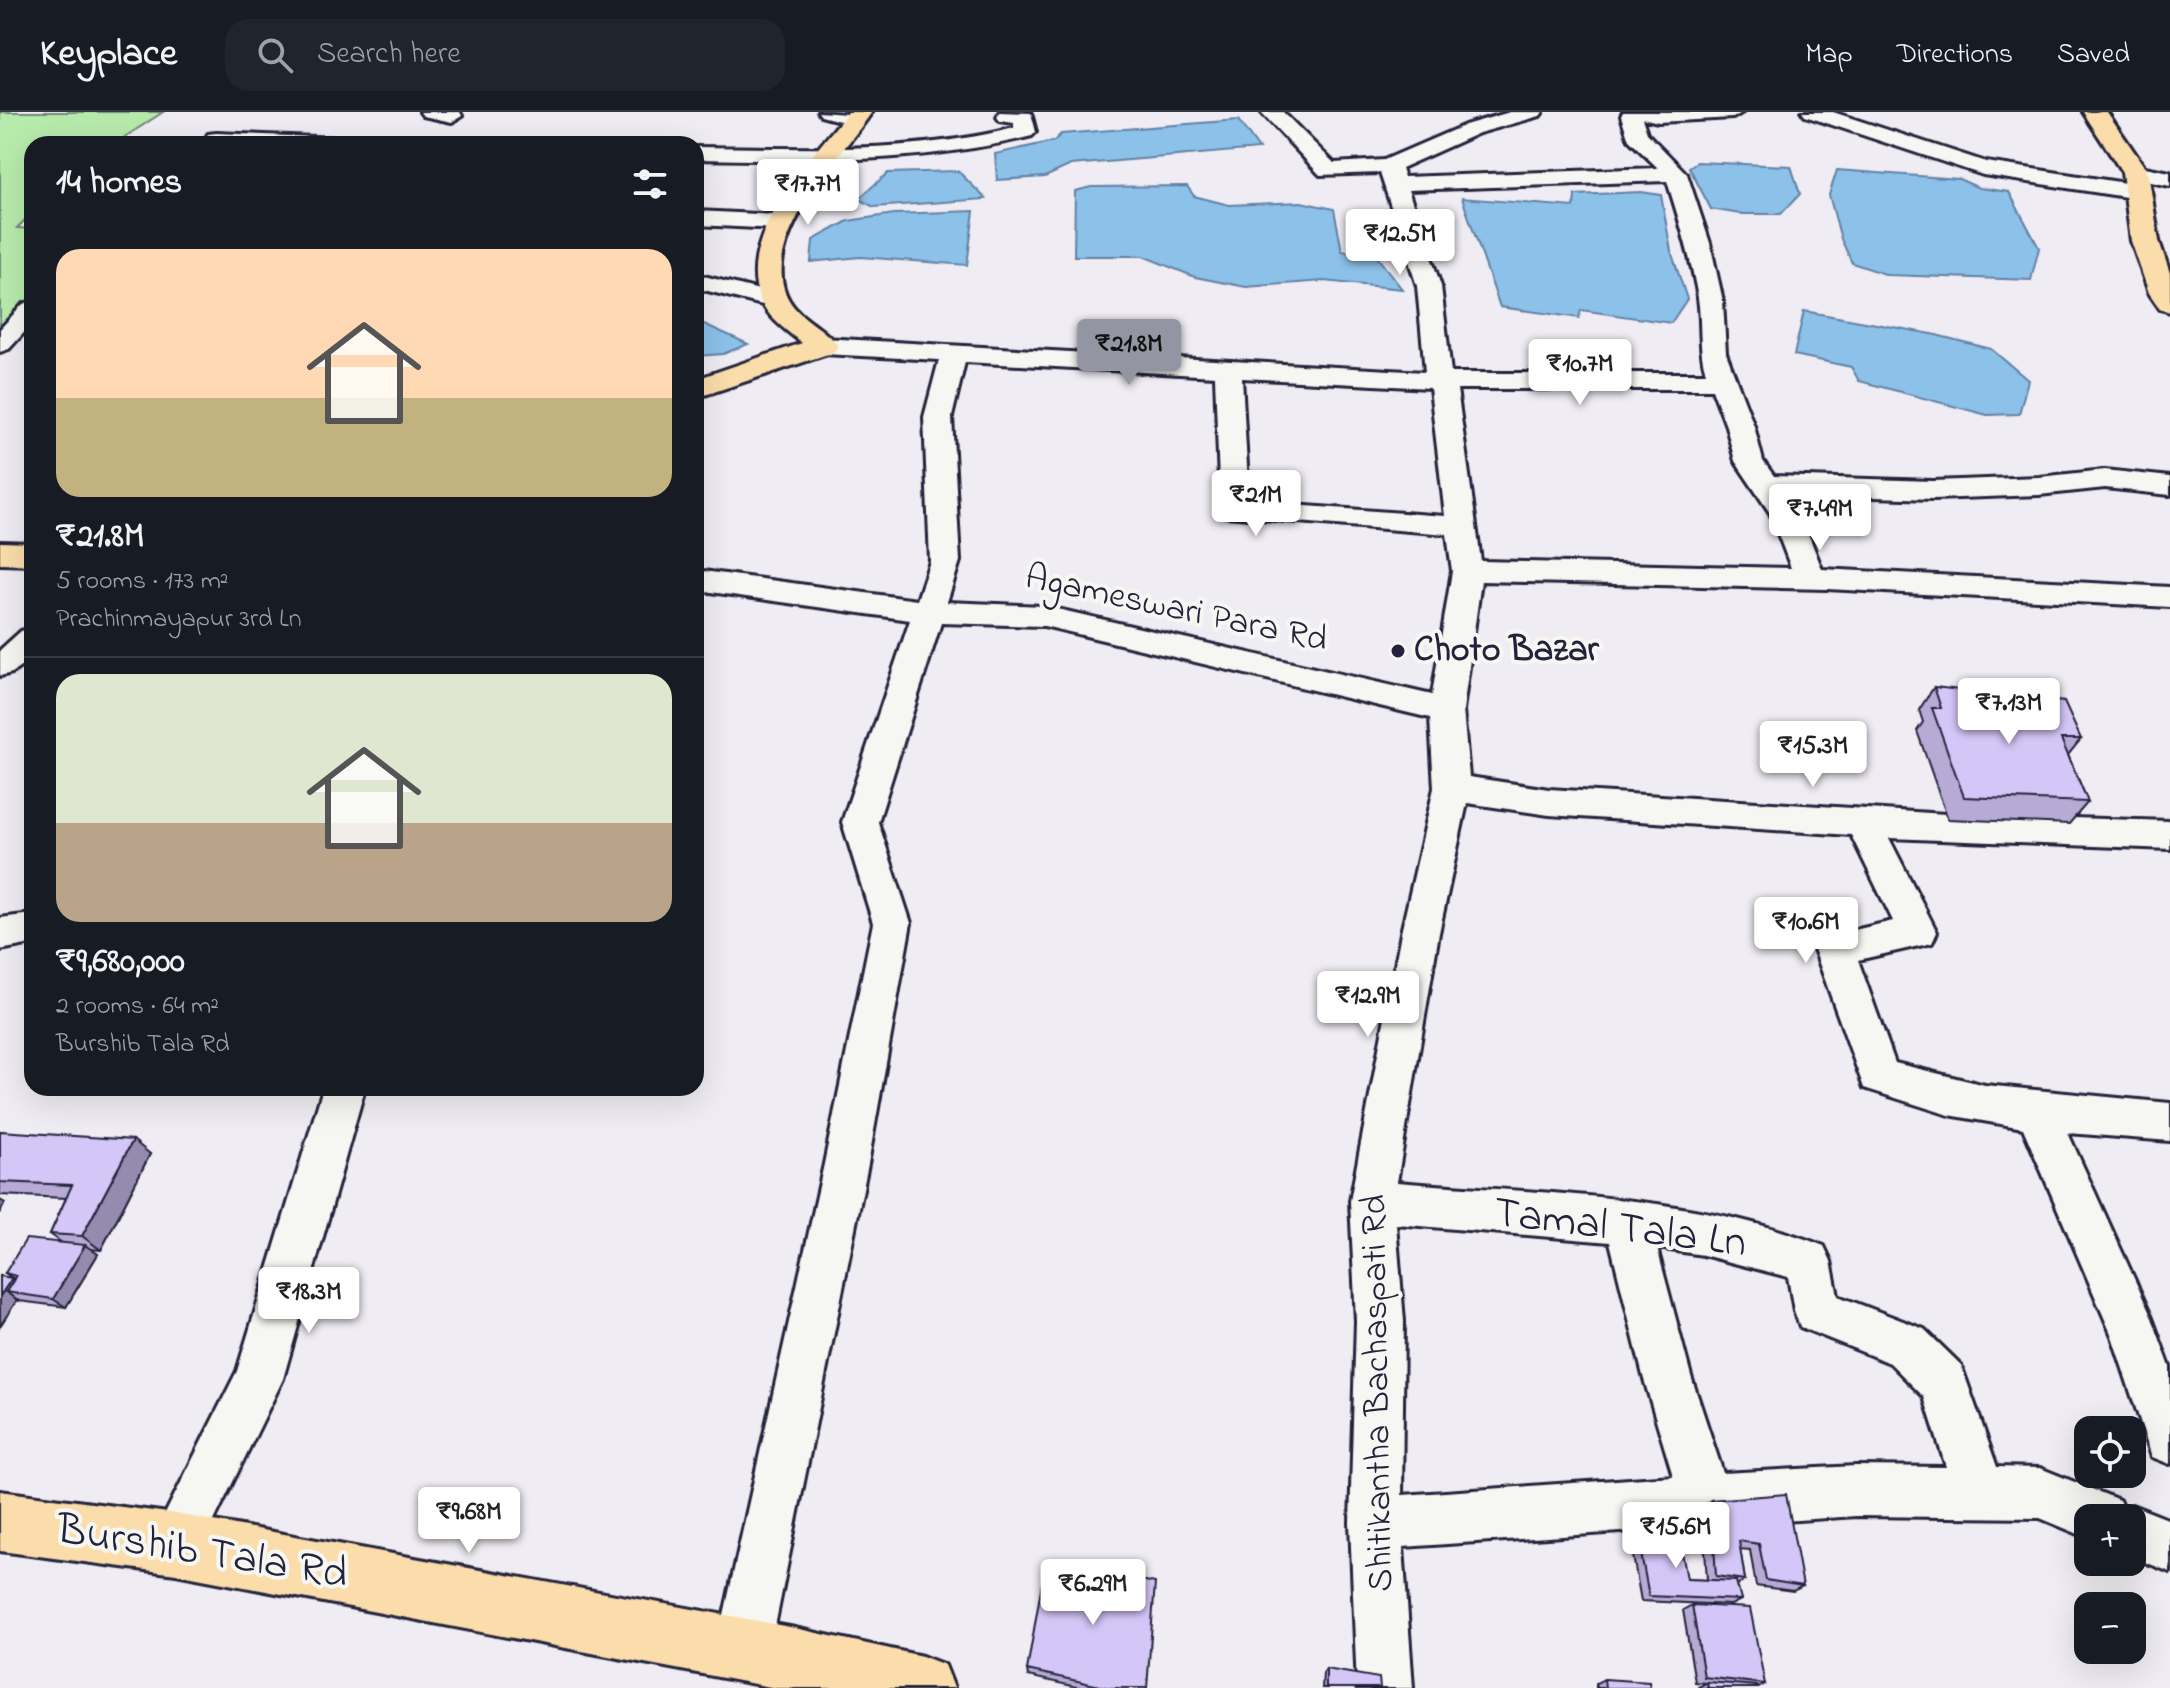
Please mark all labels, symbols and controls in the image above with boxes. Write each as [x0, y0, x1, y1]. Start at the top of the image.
search box [225, 19, 785, 91]
text: Keyplace [40, 27, 177, 83]
icon: search [253, 33, 297, 77]
text: Search here [317, 33, 461, 77]
text: Map [1805, 35, 1853, 76]
text: Directions [1897, 35, 2013, 76]
text: Saved [2057, 35, 2130, 76]
text: 14 homes [56, 159, 182, 209]
pin: ₹17.7M [743, 159, 873, 227]
icon: filters [628, 162, 672, 206]
text: ₹17.7M [775, 166, 841, 204]
pin: ₹12.5M [1335, 209, 1465, 277]
text: ₹12.5M [1364, 216, 1436, 254]
icon: home [292, 301, 436, 445]
pin: ₹21.8M [1064, 319, 1194, 387]
text: ₹21.8M [1095, 326, 1163, 364]
pin: ₹10.7M [1515, 339, 1645, 407]
text: ₹10.7M [1547, 346, 1613, 384]
pin: ₹21M [1209, 470, 1303, 538]
text: ₹21M [1230, 477, 1282, 515]
pin: ₹7.49M [1755, 484, 1885, 552]
text: ₹7.49M [1787, 491, 1853, 529]
text: ₹21.8M [56, 513, 144, 563]
street label: Agameswari Para Rd [1020, 552, 1332, 668]
text: 5 rooms · 173 m² [56, 563, 229, 601]
text: Prachinmayapur 3rd Ln [56, 601, 302, 639]
place label: Choto Bazar [1414, 625, 1600, 678]
marker: Choto Bazar [1389, 642, 1407, 660]
pin: ₹7.13M [1944, 678, 2074, 746]
text: ₹7.13M [1976, 685, 2042, 723]
pin: ₹15.3M [1748, 721, 1878, 789]
icon: home [292, 726, 436, 870]
text: ₹15.3M [1778, 728, 1848, 766]
pin: ₹10.6M [1741, 897, 1871, 965]
text: ₹10.6M [1772, 904, 1840, 942]
text: ₹9,680,000 [56, 938, 185, 988]
pin: ₹12.9M [1303, 971, 1433, 1039]
text: ₹12.9M [1335, 978, 1401, 1016]
text: 2 rooms · 64 m² [56, 988, 219, 1026]
text: Burshib Tala Rd [56, 1026, 230, 1064]
street label: Tamal Tala Ln [1490, 1182, 1750, 1276]
street label: Shitikantha Bachaspati Rd [1349, 1194, 1409, 1592]
pin: ₹18.3M [244, 1267, 374, 1335]
text: ₹18.3M [276, 1274, 342, 1312]
map controls [2074, 1416, 2146, 1664]
button: locate [2074, 1416, 2146, 1488]
pin: ₹9.68M [404, 1487, 534, 1555]
text: ₹9.68M [436, 1494, 502, 1532]
street label: Burshib Tala Rd [51, 1498, 352, 1608]
pin: ₹15.6M [1611, 1502, 1741, 1570]
button: + [2074, 1504, 2146, 1576]
text: ₹15.6M [1640, 1509, 1712, 1547]
pin: ₹6.29M [1028, 1559, 1158, 1627]
text: ₹6.29M [1059, 1566, 1127, 1604]
button: − [2074, 1592, 2146, 1664]

